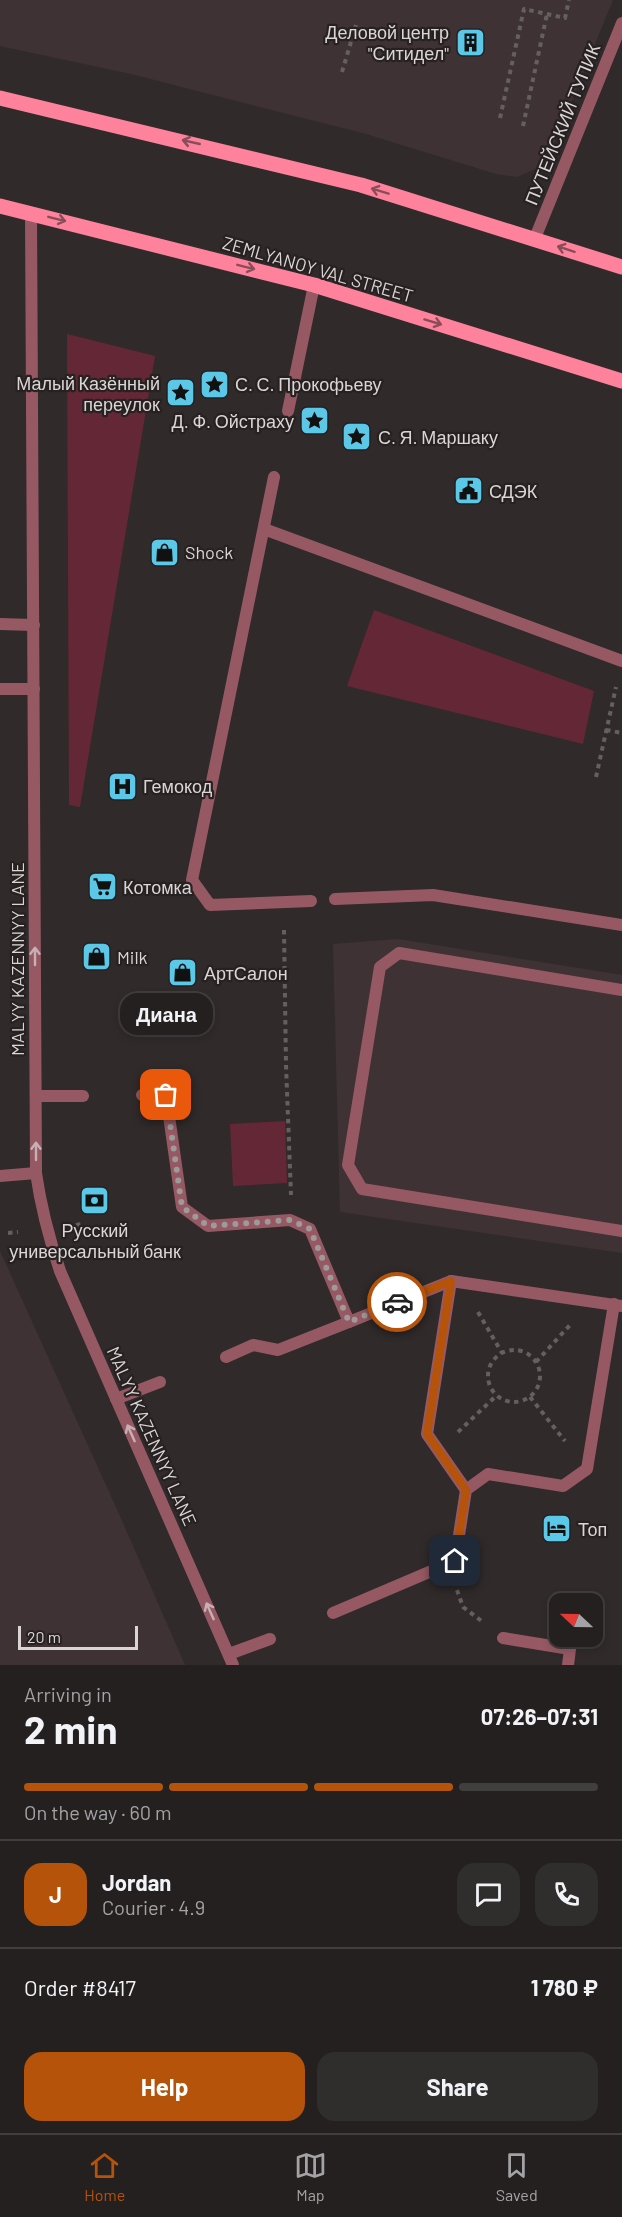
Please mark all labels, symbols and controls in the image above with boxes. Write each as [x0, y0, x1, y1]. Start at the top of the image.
place label: Деловой центр "Ситидел" [325, 21, 449, 64]
building icon: Деловой центр "Ситидел" [454, 26, 486, 58]
street label: ПУТЕЙСКИЙ ТУПИК [520, 40, 605, 208]
one-way arrow [182, 136, 202, 147]
one-way arrow [371, 185, 390, 196]
one-way arrow [47, 214, 66, 226]
street label: ZEMLYANOY VAL STREET [220, 231, 416, 307]
one-way arrow [557, 242, 576, 253]
one-way arrow [236, 262, 255, 274]
one-way arrow [423, 317, 442, 328]
place icon: С. С. Прокофьеву [198, 368, 230, 400]
place label: Малый Казённый переулок [16, 372, 160, 415]
place label: С. С. Прокофьеву [235, 373, 382, 395]
place icon: Малый Казённый переулок [165, 377, 197, 409]
place icon: Д. Ф. Ойстраху [299, 405, 331, 437]
place label: Д. Ф. Ойстраху [172, 410, 294, 432]
place icon: С. Я. Маршаку [341, 421, 373, 453]
place label: С. Я. Маршаку [378, 426, 498, 448]
public building icon: СДЭК [452, 475, 484, 507]
place label: СДЭК [489, 480, 538, 502]
shop icon: Shock [148, 536, 180, 568]
place label: Shock [185, 541, 233, 563]
hospital icon: Гемокод [106, 770, 138, 802]
place label: Гемокод [143, 775, 213, 797]
street label: MALYY KAZENNYY LANE [6, 862, 28, 1056]
supermarket icon: Котомка [86, 871, 118, 903]
place label: Котомка [123, 876, 193, 898]
shop icon: Milk [80, 941, 112, 973]
place label: Milk [117, 946, 148, 968]
one-way arrow [29, 947, 41, 967]
shop icon: АртСалон [167, 957, 199, 989]
place label: АртСалон [204, 962, 288, 984]
callout: Диана [120, 993, 213, 1035]
text: Диана [136, 1002, 197, 1026]
pin [140, 1069, 191, 1120]
icon: bag [149, 1078, 182, 1111]
one-way arrow [30, 1142, 42, 1162]
bank icon: Русский универсальный банк [79, 1185, 111, 1217]
place label: Русский универсальный банк [9, 1219, 181, 1262]
courier [367, 1272, 427, 1332]
icon: car [381, 1286, 414, 1319]
street label: MALYY KAZENNYY LANE [102, 1343, 202, 1529]
one-way arrow [125, 1424, 136, 1442]
hotel icon: Топ [541, 1513, 573, 1545]
place label: Топ [578, 1518, 607, 1540]
pin [429, 1535, 480, 1586]
icon: home [438, 1544, 471, 1577]
north arrow [549, 1593, 603, 1647]
map controls [549, 1593, 603, 1647]
one-way arrow [204, 1603, 215, 1621]
scale bar [18, 1623, 138, 1650]
text: 20 m [27, 1627, 61, 1646]
text: Arriving in [24, 1682, 112, 1706]
text: 07:26–07:31 [481, 1703, 598, 1729]
text: 2 min [24, 1705, 117, 1752]
text: On the way · 60 m [24, 1800, 172, 1824]
button: chat [457, 1863, 520, 1926]
button: phone [535, 1863, 598, 1926]
text: Jordan [102, 1869, 171, 1895]
text: J [49, 1881, 62, 1907]
text: Courier · 4.9 [102, 1895, 205, 1919]
text: Order #8417 [24, 1974, 136, 2000]
text: 1 780 ₽ [531, 1974, 598, 2000]
button: Help [24, 2052, 305, 2121]
button: Share [317, 2052, 598, 2121]
tab: Home [84, 2149, 125, 2204]
tab: Map [294, 2149, 327, 2204]
tab: Saved [496, 2149, 538, 2204]

